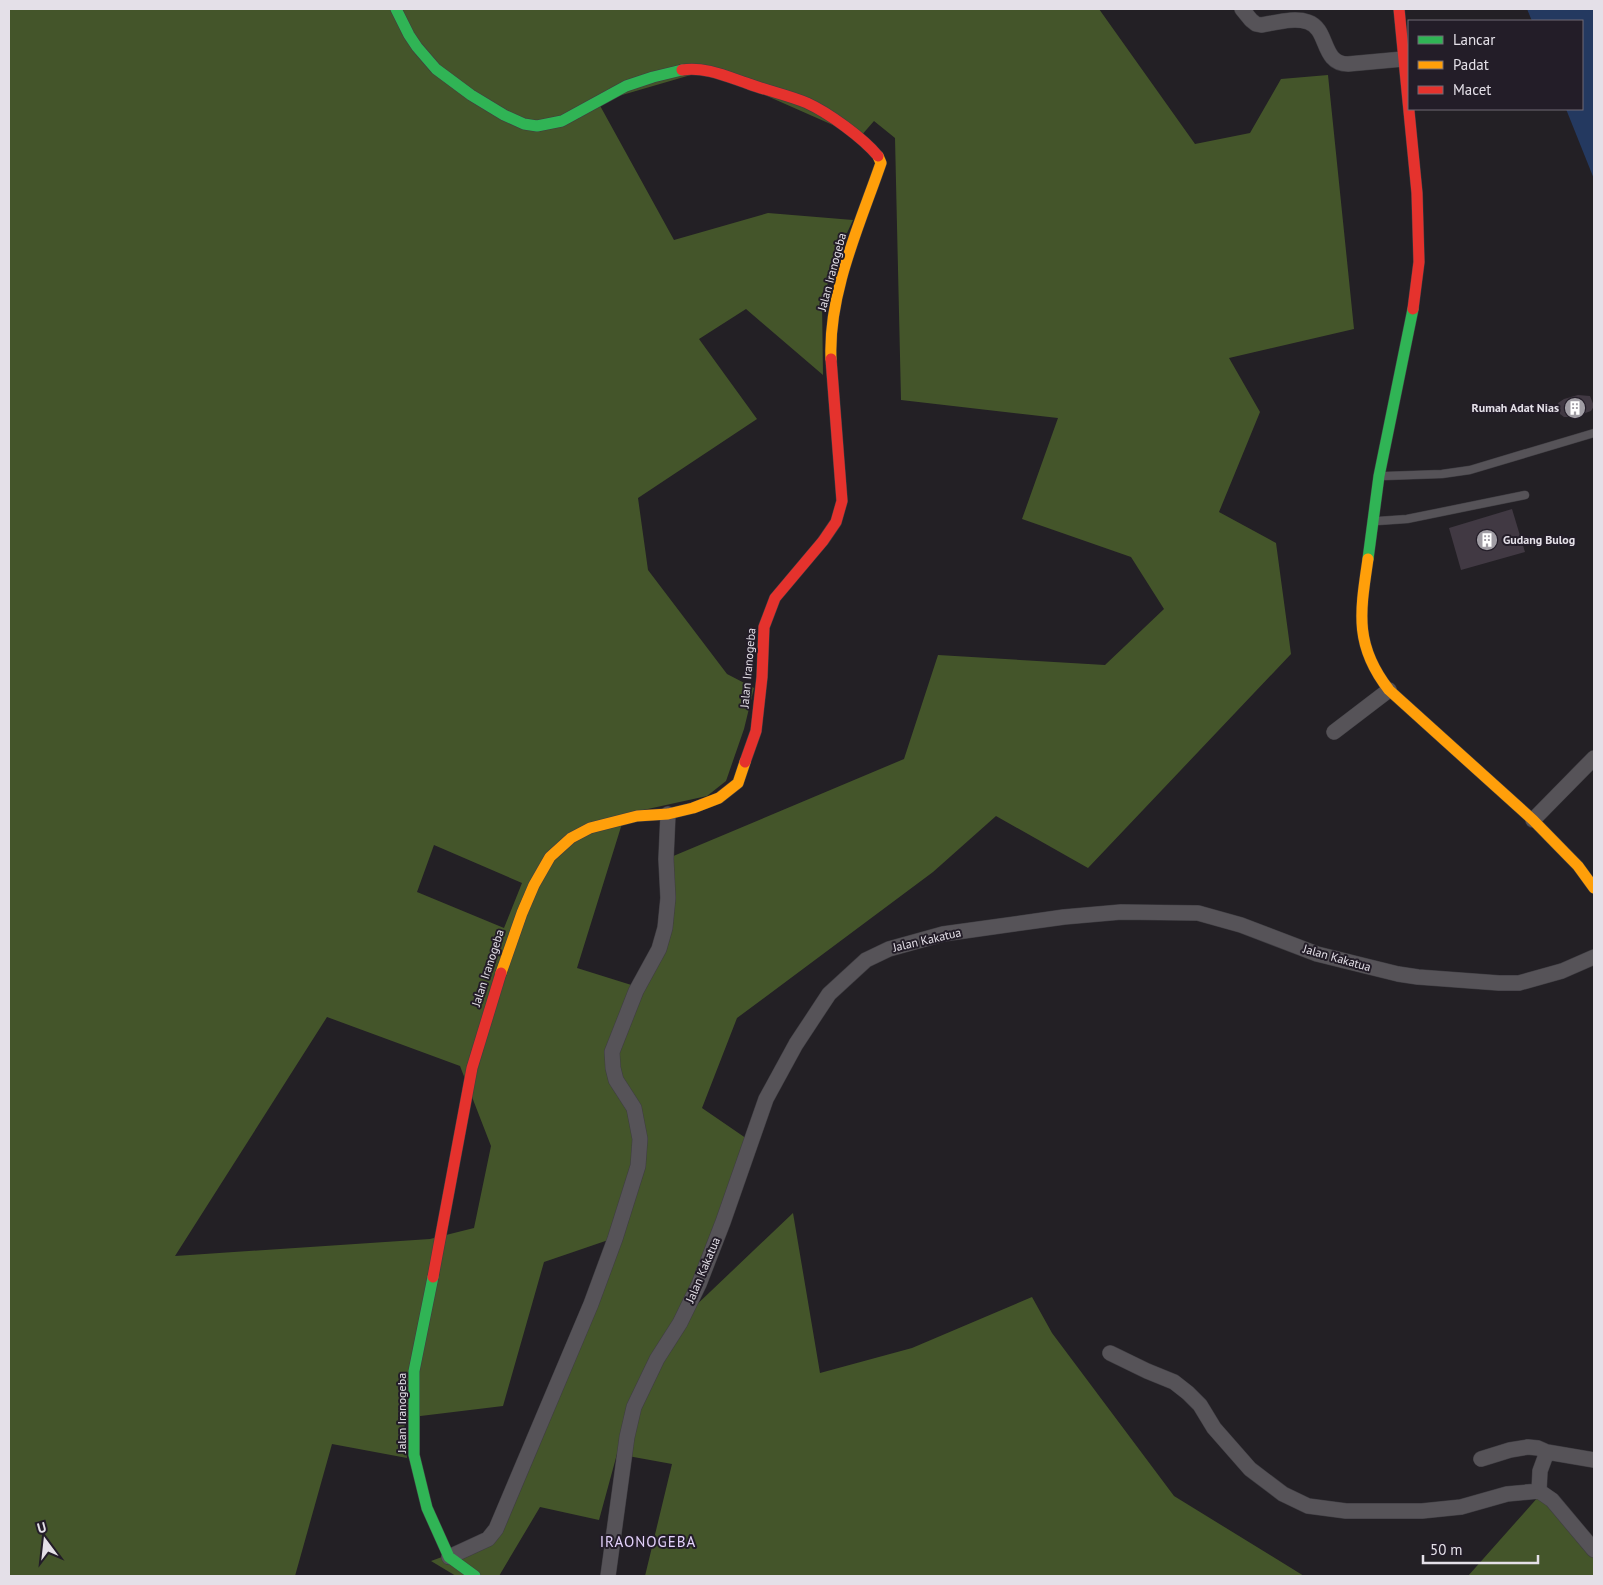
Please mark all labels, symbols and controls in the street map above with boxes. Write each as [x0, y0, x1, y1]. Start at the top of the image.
legend [1408, 20, 1583, 110]
text: Lancar [1453, 30, 1495, 49]
text: Padat [1453, 55, 1489, 74]
text: Macet [1453, 80, 1491, 99]
street label: Jalan Iranogeba [814, 231, 849, 313]
building icon: Rumah Adat Nias [1563, 396, 1587, 420]
place label: Rumah Adat Nias [1472, 400, 1559, 415]
building icon: Gudang Bulog [1475, 528, 1499, 552]
place label: Gudang Bulog [1503, 532, 1575, 547]
street label: Jalan Iranogeba [736, 627, 758, 710]
street label: Jalan Kakatua [890, 924, 963, 955]
street label: Jalan Iranogeba [468, 927, 507, 1009]
street label: Jalan Kakatua [1301, 940, 1373, 974]
street label: Jalan Kakatua [682, 1235, 723, 1306]
street label: Jalan Iranogeba [394, 1373, 409, 1454]
north arrow [20, 1515, 70, 1565]
text: U [35, 1518, 48, 1537]
district label: IRAONOGEBA [600, 1532, 696, 1551]
scale bar [1423, 1532, 1538, 1564]
text: 50 m [1430, 1540, 1463, 1559]

